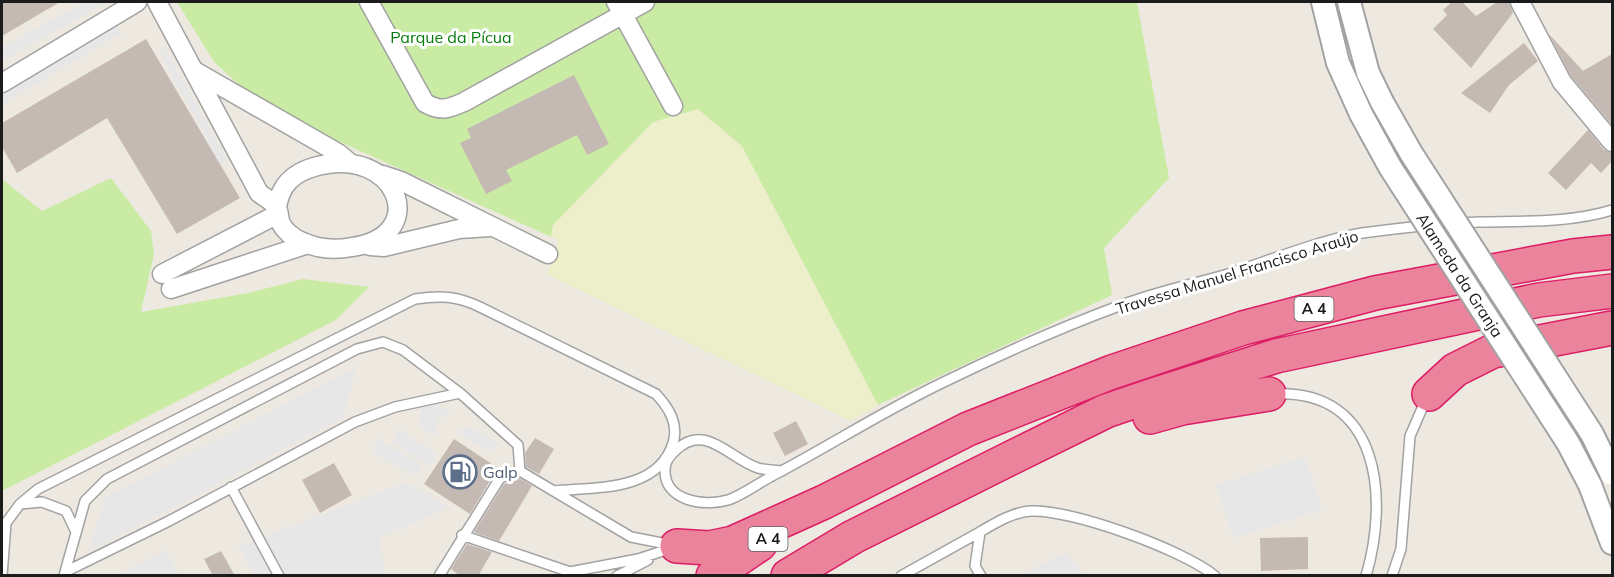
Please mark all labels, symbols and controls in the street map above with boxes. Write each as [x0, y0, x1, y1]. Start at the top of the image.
park label: Parque da Pícua [390, 27, 512, 47]
street label: Alameda da Granja [1412, 209, 1508, 341]
street label: Travessa Manuel Francisco Araújo [1113, 226, 1361, 318]
road number: A 4 [1294, 297, 1334, 321]
fuel station icon: Galp [442, 454, 478, 490]
place label: Galp [483, 462, 518, 482]
road number: A 4 [748, 527, 788, 551]

